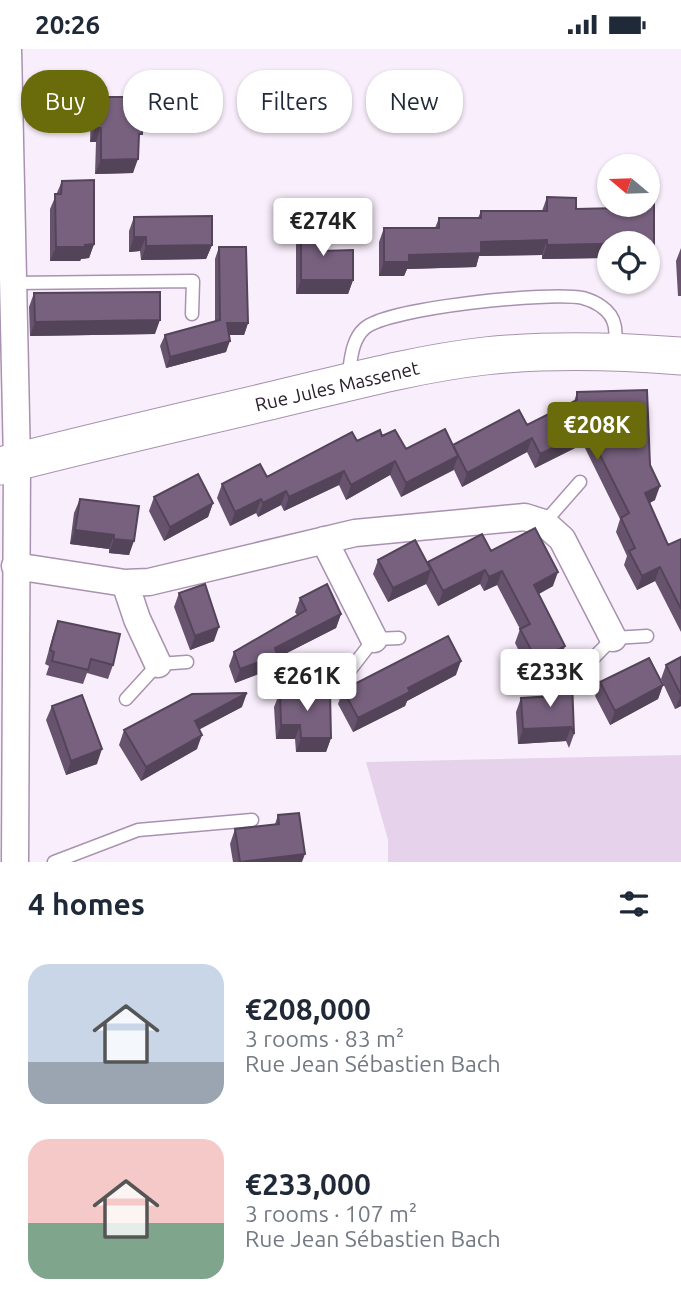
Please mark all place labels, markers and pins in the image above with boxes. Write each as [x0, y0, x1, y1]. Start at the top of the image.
pin: €274K [274, 199, 372, 258]
pin: €208K [548, 403, 646, 462]
pin: €233K [501, 649, 599, 709]
pin: €261K [258, 653, 356, 713]

